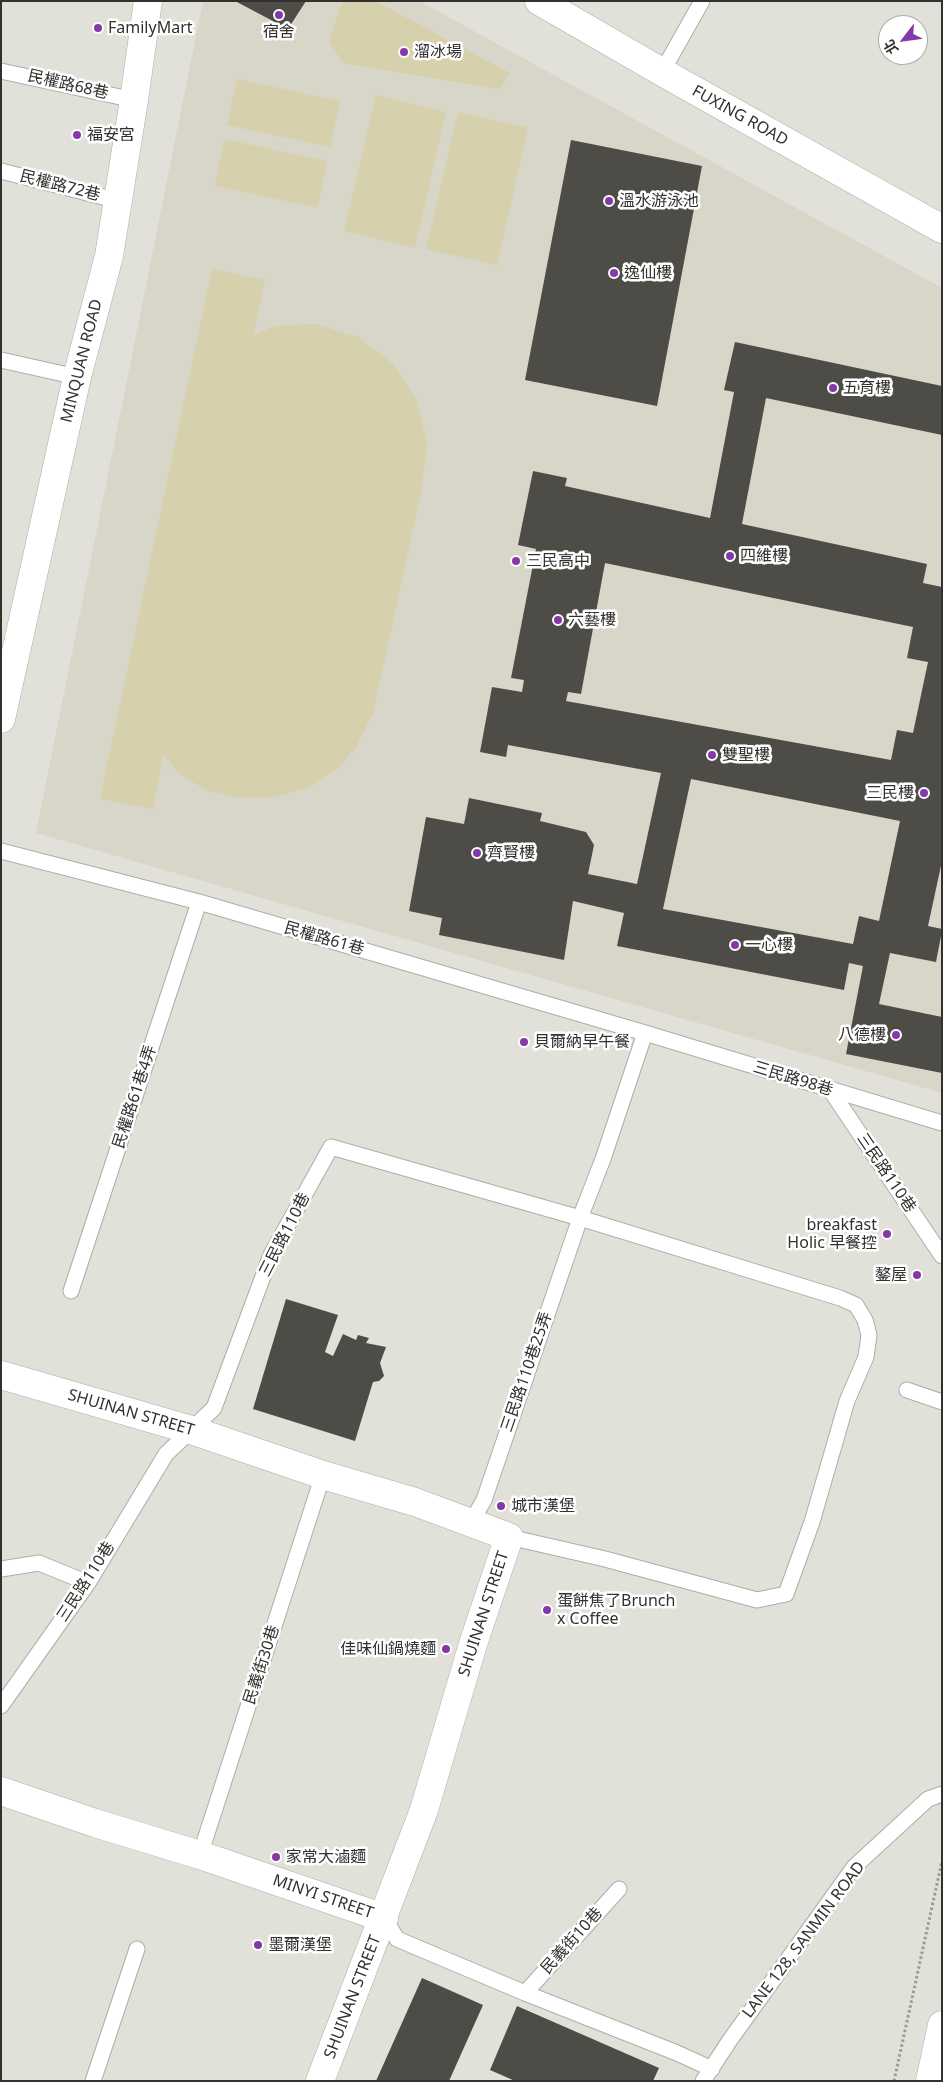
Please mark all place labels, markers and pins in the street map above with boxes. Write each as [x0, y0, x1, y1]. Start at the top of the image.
marker: 宿舍 [273, 9, 285, 21]
place label: FamilyMart [108, 18, 193, 38]
marker: FamilyMart [92, 22, 104, 34]
place label: 宿舍 [263, 22, 295, 42]
place label: 溜冰場 [414, 42, 462, 62]
marker: 溜冰場 [398, 46, 410, 58]
place label: 福安宮 [87, 125, 135, 145]
marker: 福安宮 [71, 129, 83, 141]
place label: 溫水游泳池 [619, 191, 699, 211]
marker: 溫水游泳池 [603, 195, 615, 207]
place label: 逸仙樓 [624, 263, 672, 283]
marker: 逸仙樓 [608, 267, 620, 279]
place label: 五育樓 [843, 378, 891, 398]
marker: 五育樓 [827, 382, 839, 394]
place label: 四維樓 [740, 546, 788, 566]
marker: 四維樓 [724, 550, 736, 562]
place label: 三民高中 [526, 551, 590, 571]
marker: 三民高中 [510, 555, 522, 567]
place label: 六藝樓 [568, 610, 616, 630]
marker: 六藝樓 [552, 614, 564, 626]
place label: 雙聖樓 [722, 745, 770, 765]
marker: 雙聖樓 [706, 749, 718, 761]
place label: 三民樓 [866, 783, 914, 803]
marker: 三民樓 [918, 787, 930, 799]
place label: 齊賢樓 [487, 843, 535, 863]
marker: 齊賢樓 [471, 847, 483, 859]
place label: 一心樓 [745, 935, 793, 955]
marker: 一心樓 [729, 939, 741, 951]
place label: 八德樓 [838, 1025, 886, 1045]
marker: 八德樓 [890, 1029, 902, 1041]
place label: 貝爾納早午餐 [534, 1032, 630, 1052]
marker: 貝爾納早午餐 [518, 1036, 530, 1048]
place label: breakfast Holic 早餐控 [787, 1215, 877, 1253]
marker: breakfast Holic 早餐控 [881, 1228, 893, 1240]
place label: 鏊屋 [875, 1265, 907, 1285]
marker: 鏊屋 [911, 1269, 923, 1281]
place label: 城市漢堡 [511, 1496, 575, 1516]
marker: 城市漢堡 [495, 1500, 507, 1512]
place label: 蛋餅焦了Brunch x Coffee [557, 1591, 675, 1629]
marker: 蛋餅焦了Brunch x Coffee [541, 1604, 553, 1616]
place label: 佳味仙鍋燒麵 [340, 1639, 436, 1659]
marker: 佳味仙鍋燒麵 [440, 1643, 452, 1655]
place label: 家常大滷麵 [286, 1847, 366, 1867]
marker: 家常大滷麵 [270, 1851, 282, 1863]
place label: 墨爾漢堡 [268, 1935, 332, 1955]
marker: 墨爾漢堡 [252, 1939, 264, 1951]

